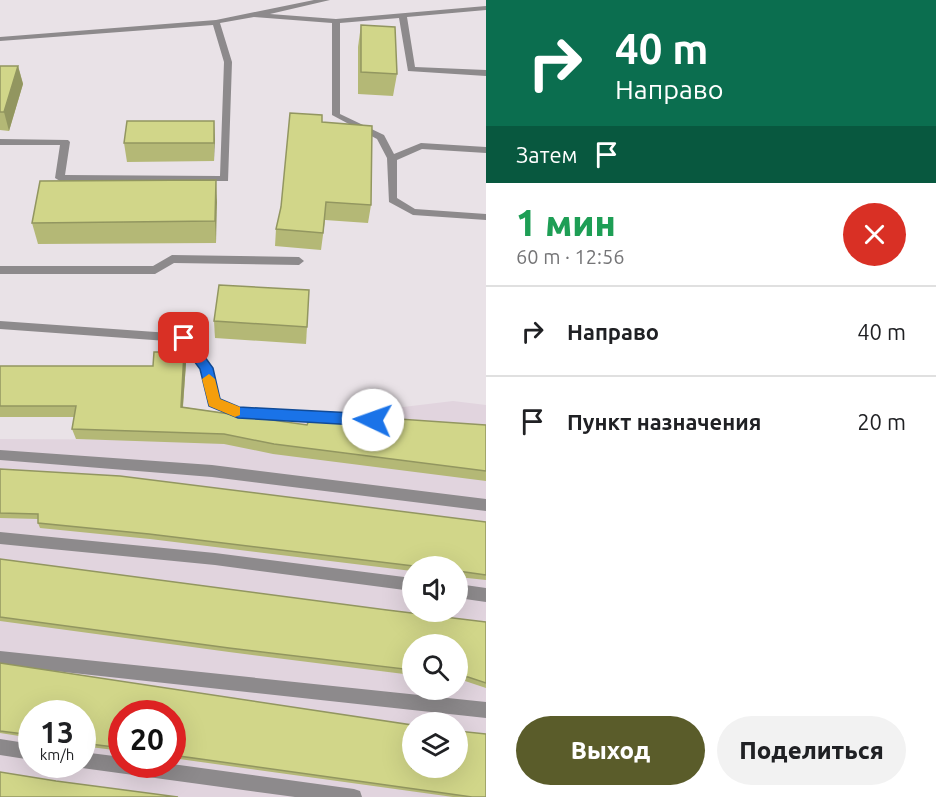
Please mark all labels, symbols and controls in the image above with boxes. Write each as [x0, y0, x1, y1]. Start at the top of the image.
icon: right [516, 24, 594, 102]
text: 40 m [615, 25, 709, 72]
text: Направо [615, 74, 724, 104]
icon: arrive [590, 138, 623, 171]
text: Затем [516, 142, 578, 167]
text: 1 мин [516, 202, 616, 243]
button: close [843, 203, 906, 266]
text: 60 m · 12:56 [516, 245, 625, 268]
pin [158, 312, 209, 363]
icon: right [516, 315, 549, 348]
text: Направо [567, 319, 659, 344]
text: 40 m [857, 319, 906, 344]
icon: arrive [167, 321, 200, 354]
position arrow [341, 388, 405, 452]
icon: arrive [516, 405, 549, 438]
text: Пункт назначения [567, 409, 761, 434]
text: 20 m [857, 409, 906, 434]
map controls [402, 556, 468, 778]
button: sound [402, 556, 468, 622]
button: search [402, 634, 468, 700]
speed limit sign: 20 [108, 700, 186, 778]
button: layers [402, 712, 468, 778]
text: 13 [40, 715, 74, 749]
button: Выход [516, 716, 705, 785]
button: Поделиться [717, 716, 906, 785]
text: km/h [40, 746, 74, 763]

